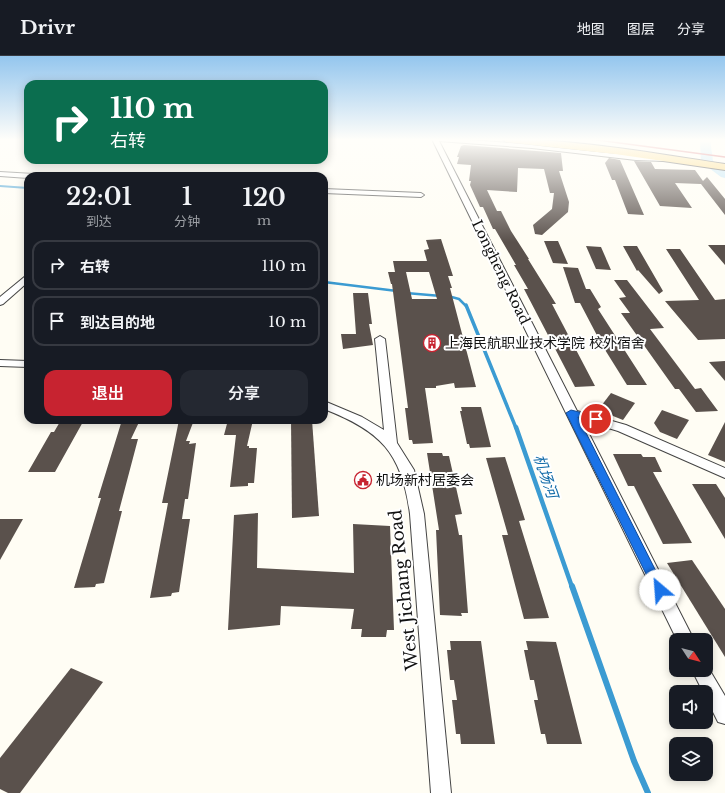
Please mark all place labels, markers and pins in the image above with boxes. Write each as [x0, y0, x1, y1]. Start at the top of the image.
building icon: 上海民航职业技术学院 校外宿舍 [422, 333, 442, 353]
place label: 上海民航职业技术学院 校外宿舍 [445, 334, 645, 352]
pin [579, 402, 613, 436]
public building icon: 机场新村居委会 [353, 470, 373, 490]
place label: 机场新村居委会 [376, 471, 474, 489]

